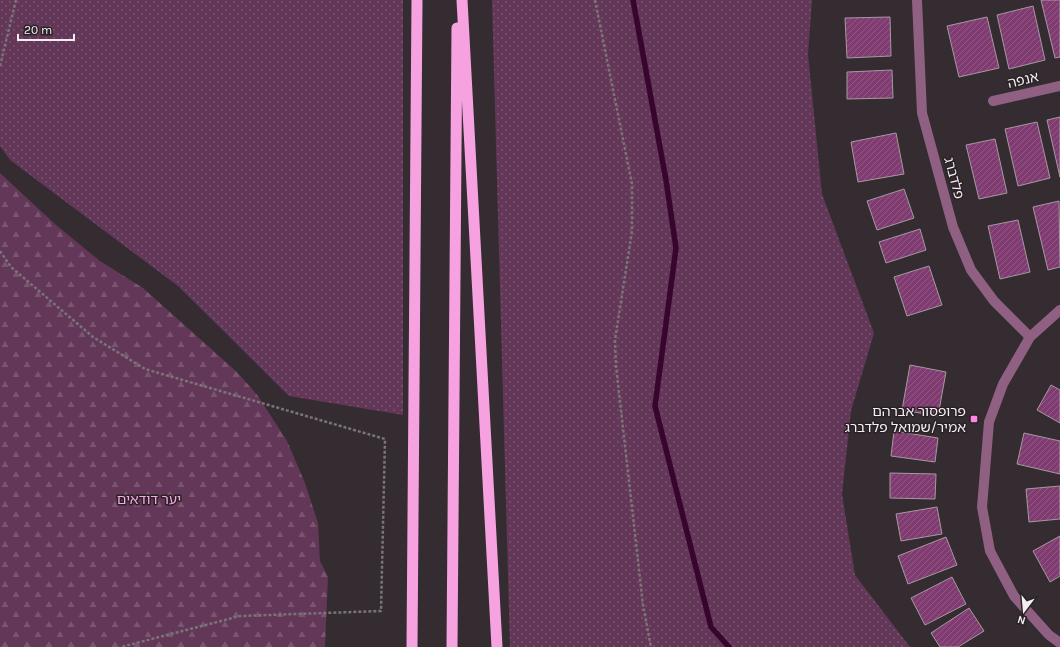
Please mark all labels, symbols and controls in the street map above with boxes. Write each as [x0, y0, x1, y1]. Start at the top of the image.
scale bar [18, 16, 74, 42]
text: 20 m [24, 23, 52, 37]
street label: אנפה [1006, 68, 1040, 92]
street label: פלדברג [940, 155, 968, 201]
place label: פרופסור אברהם אמיר/שמואל פלדברג [845, 403, 966, 436]
marker: פרופסור אברהם אמיר/שמואל פלדברג [969, 414, 979, 424]
park label: יער דודאים [117, 491, 181, 508]
north arrow [1004, 591, 1044, 631]
text: N [1016, 613, 1027, 627]

